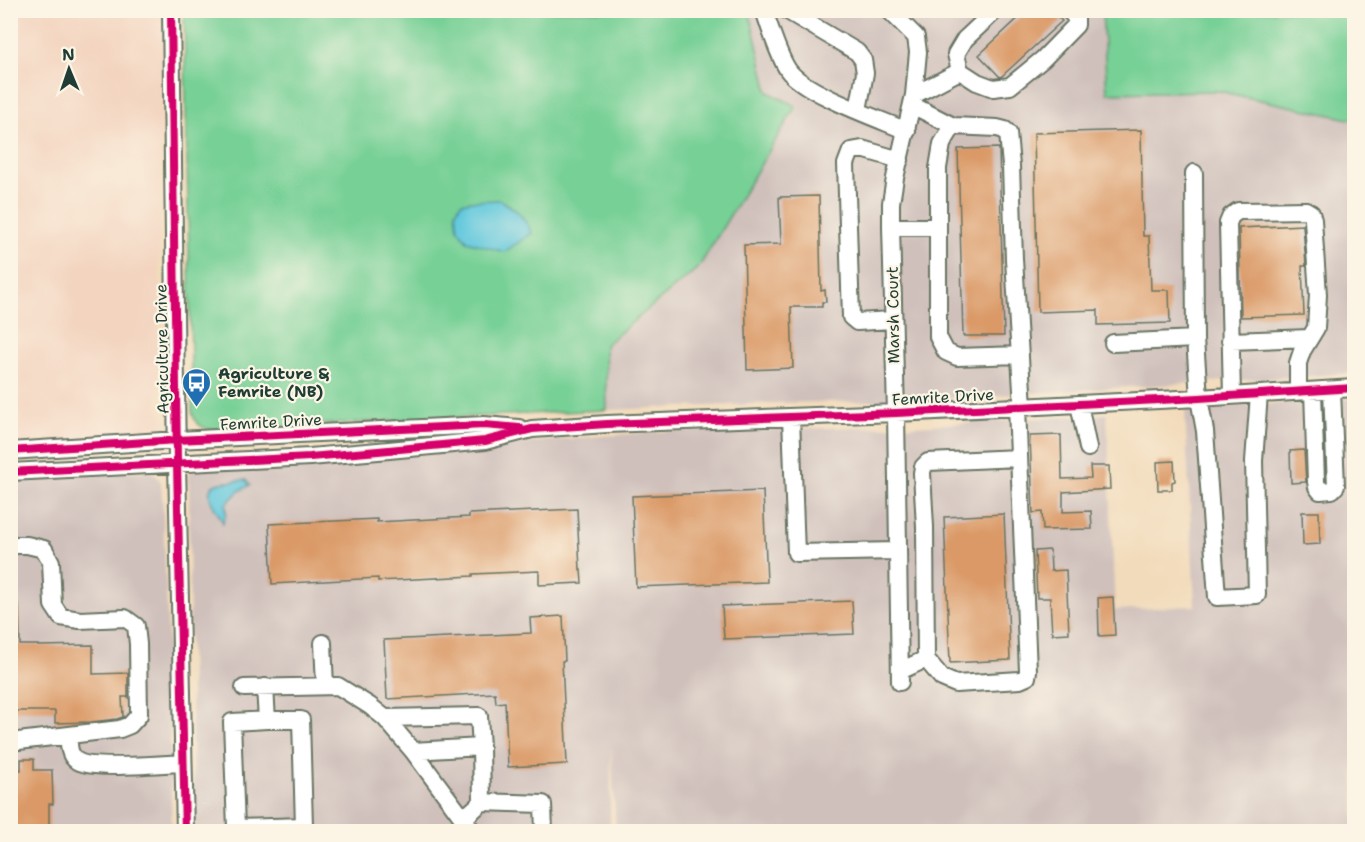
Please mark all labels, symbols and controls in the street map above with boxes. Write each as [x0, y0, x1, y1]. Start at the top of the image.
north arrow [39, 39, 99, 99]
text: N [62, 44, 75, 65]
street label: Marsh Court [882, 266, 904, 364]
street label: Agriculture Drive [150, 284, 174, 414]
place label: Agriculture & Femrite (NB) [218, 363, 329, 402]
bus stop icon: Agriculture & Femrite (NB) [181, 366, 213, 408]
street label: Femrite Drive [891, 384, 995, 410]
street label: Femrite Drive [219, 409, 323, 435]

